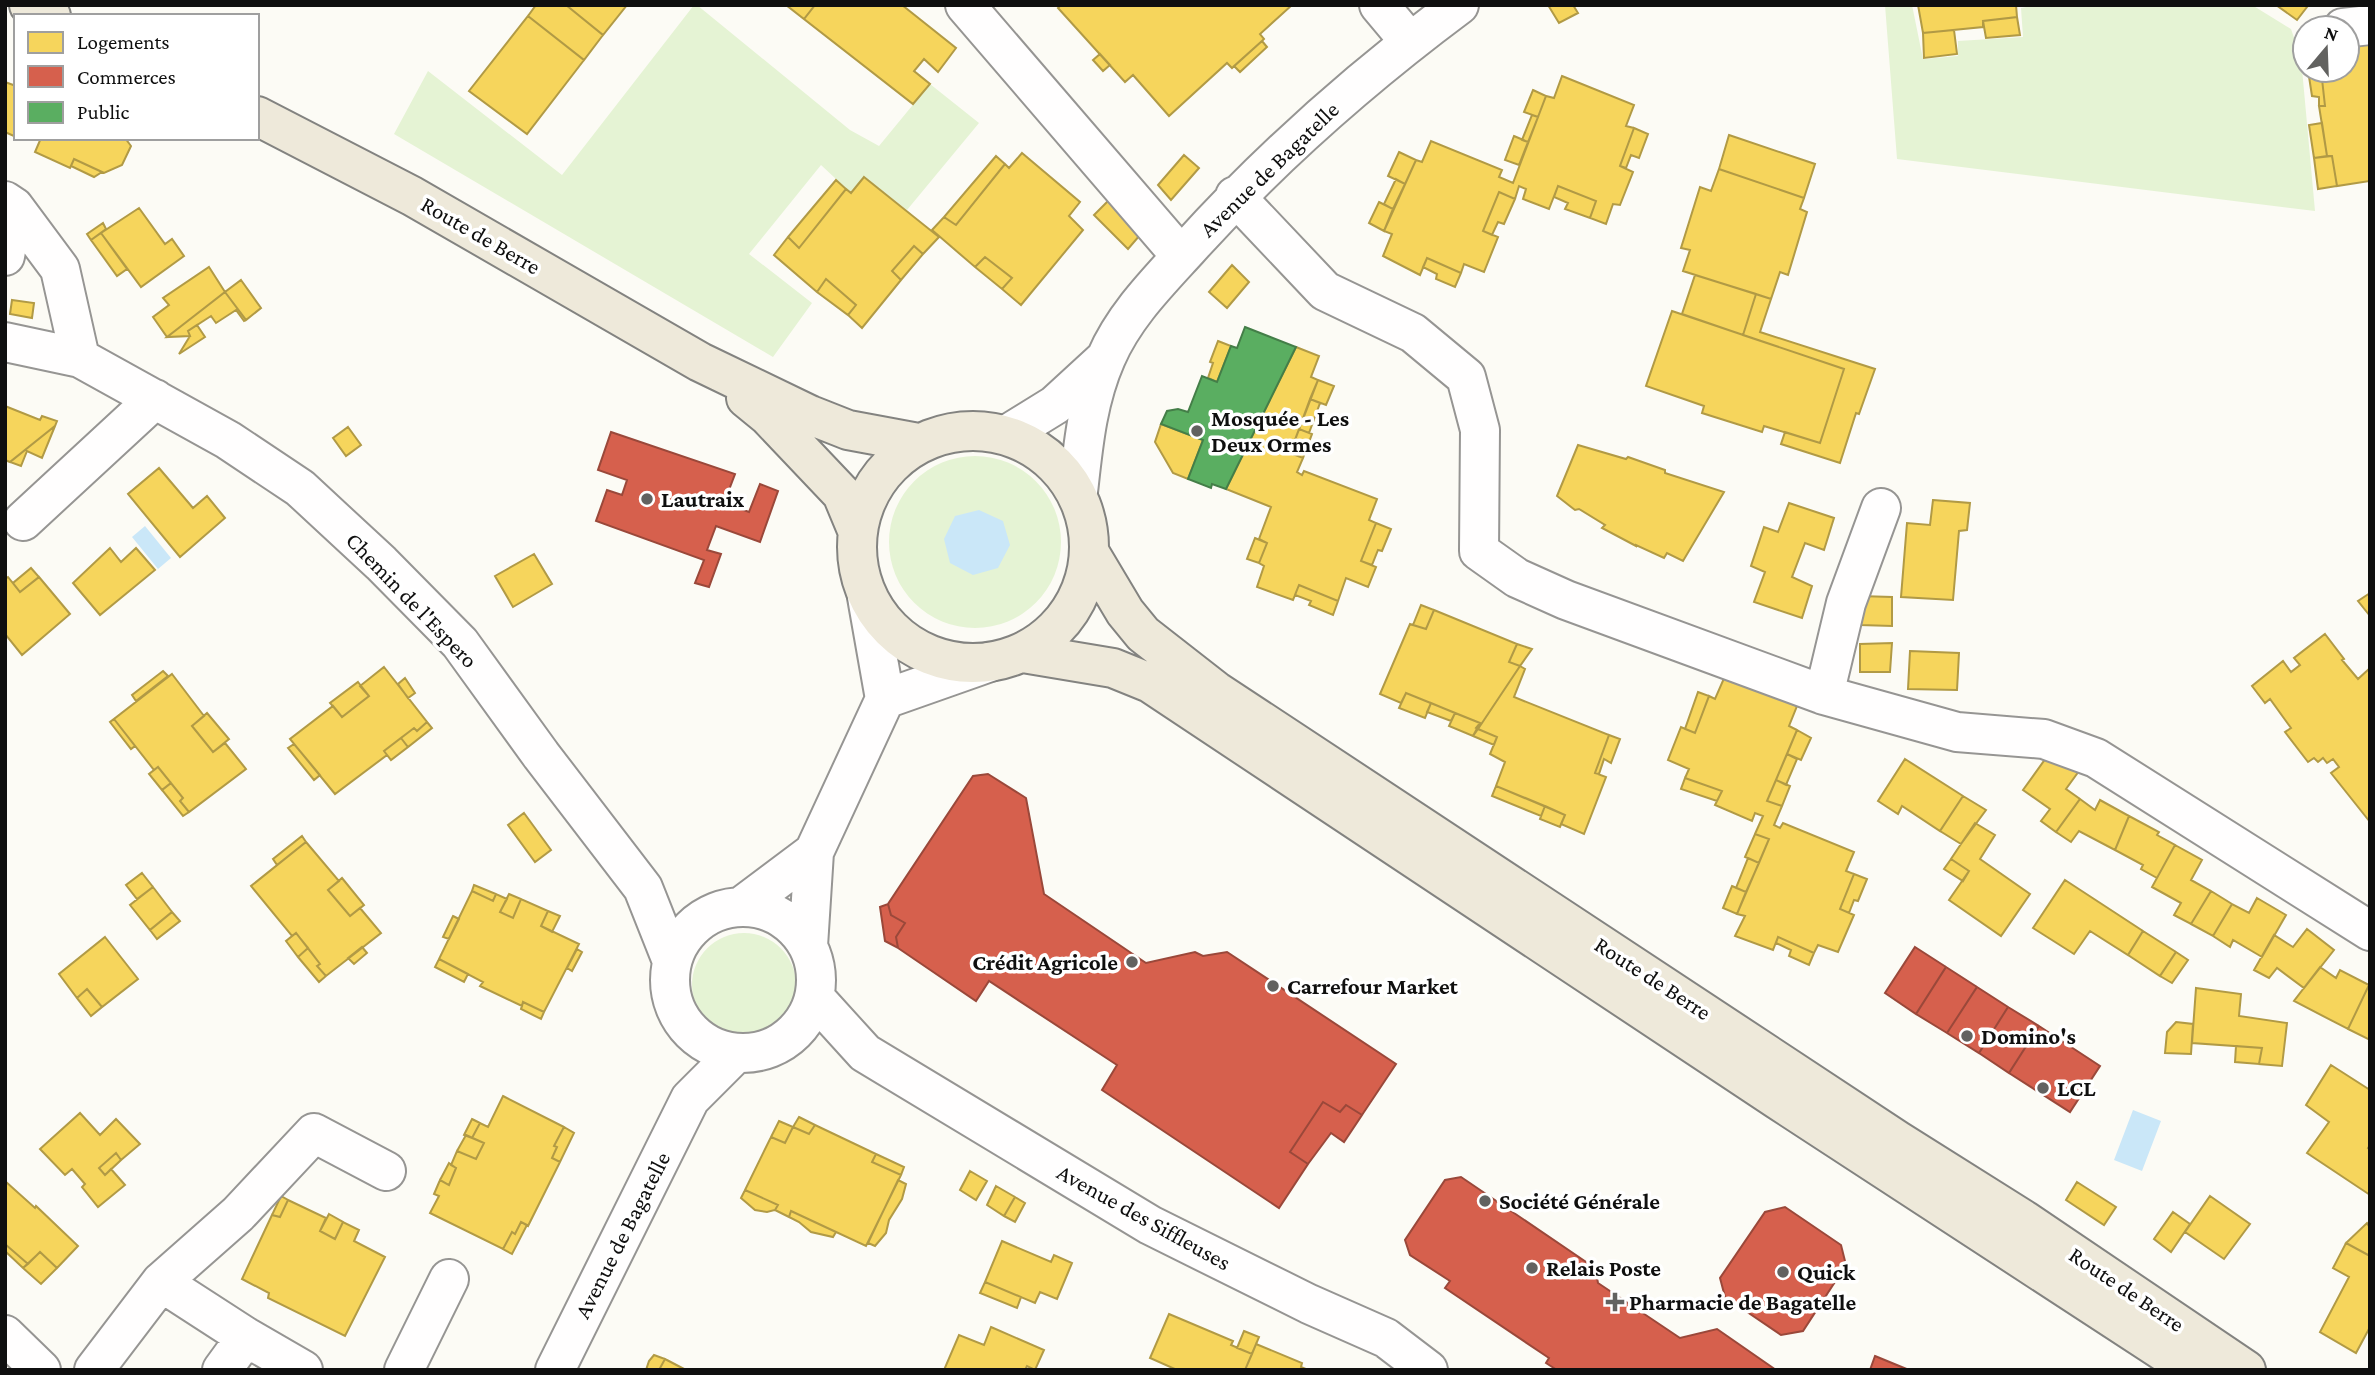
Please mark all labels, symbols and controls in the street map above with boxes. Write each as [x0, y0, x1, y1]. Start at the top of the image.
legend [14, 14, 259, 140]
north arrow [2291, 14, 2361, 84]
text: N [2322, 21, 2341, 45]
text: Logements [77, 30, 170, 54]
text: Commerces [77, 65, 176, 89]
street label: Avenue de Bagatelle [1194, 96, 1344, 242]
text: Public [77, 100, 129, 124]
street label: Route de Berre [417, 190, 545, 280]
place label: Mosquée - Les Deux Ormes [1211, 405, 1349, 457]
marker: Mosquée - Les Deux Ormes [1189, 423, 1205, 439]
place label: Lautraix [661, 486, 745, 512]
marker: Lautraix [639, 491, 655, 507]
street label: Chemin de l'Espero [341, 527, 483, 673]
street label: Route de Berre [1590, 931, 1716, 1025]
place label: Crédit Agricole [972, 949, 1118, 975]
marker: Crédit Agricole [1124, 954, 1140, 970]
place label: Carrefour Market [1287, 973, 1459, 999]
marker: Carrefour Market [1265, 978, 1281, 994]
place label: Domino's [1981, 1023, 2076, 1049]
marker: Domino's [1959, 1028, 1975, 1044]
place label: LCL [2057, 1075, 2096, 1101]
marker: LCL [2035, 1080, 2051, 1096]
street label: Avenue de Bagatelle [569, 1147, 675, 1323]
street label: Avenue des Siffleuses [1053, 1159, 1235, 1275]
place label: Société Générale [1499, 1188, 1660, 1214]
marker: Société Générale [1477, 1193, 1493, 1209]
street label: Route de Berre [2065, 1241, 2189, 1337]
place label: Relais Poste [1546, 1255, 1661, 1281]
place label: Quick [1797, 1259, 1856, 1285]
marker: Relais Poste [1524, 1260, 1540, 1276]
marker: Quick [1775, 1264, 1791, 1280]
place label: Pharmacie de Bagatelle [1629, 1289, 1856, 1315]
marker: Pharmacie de Bagatelle [1607, 1294, 1623, 1310]

